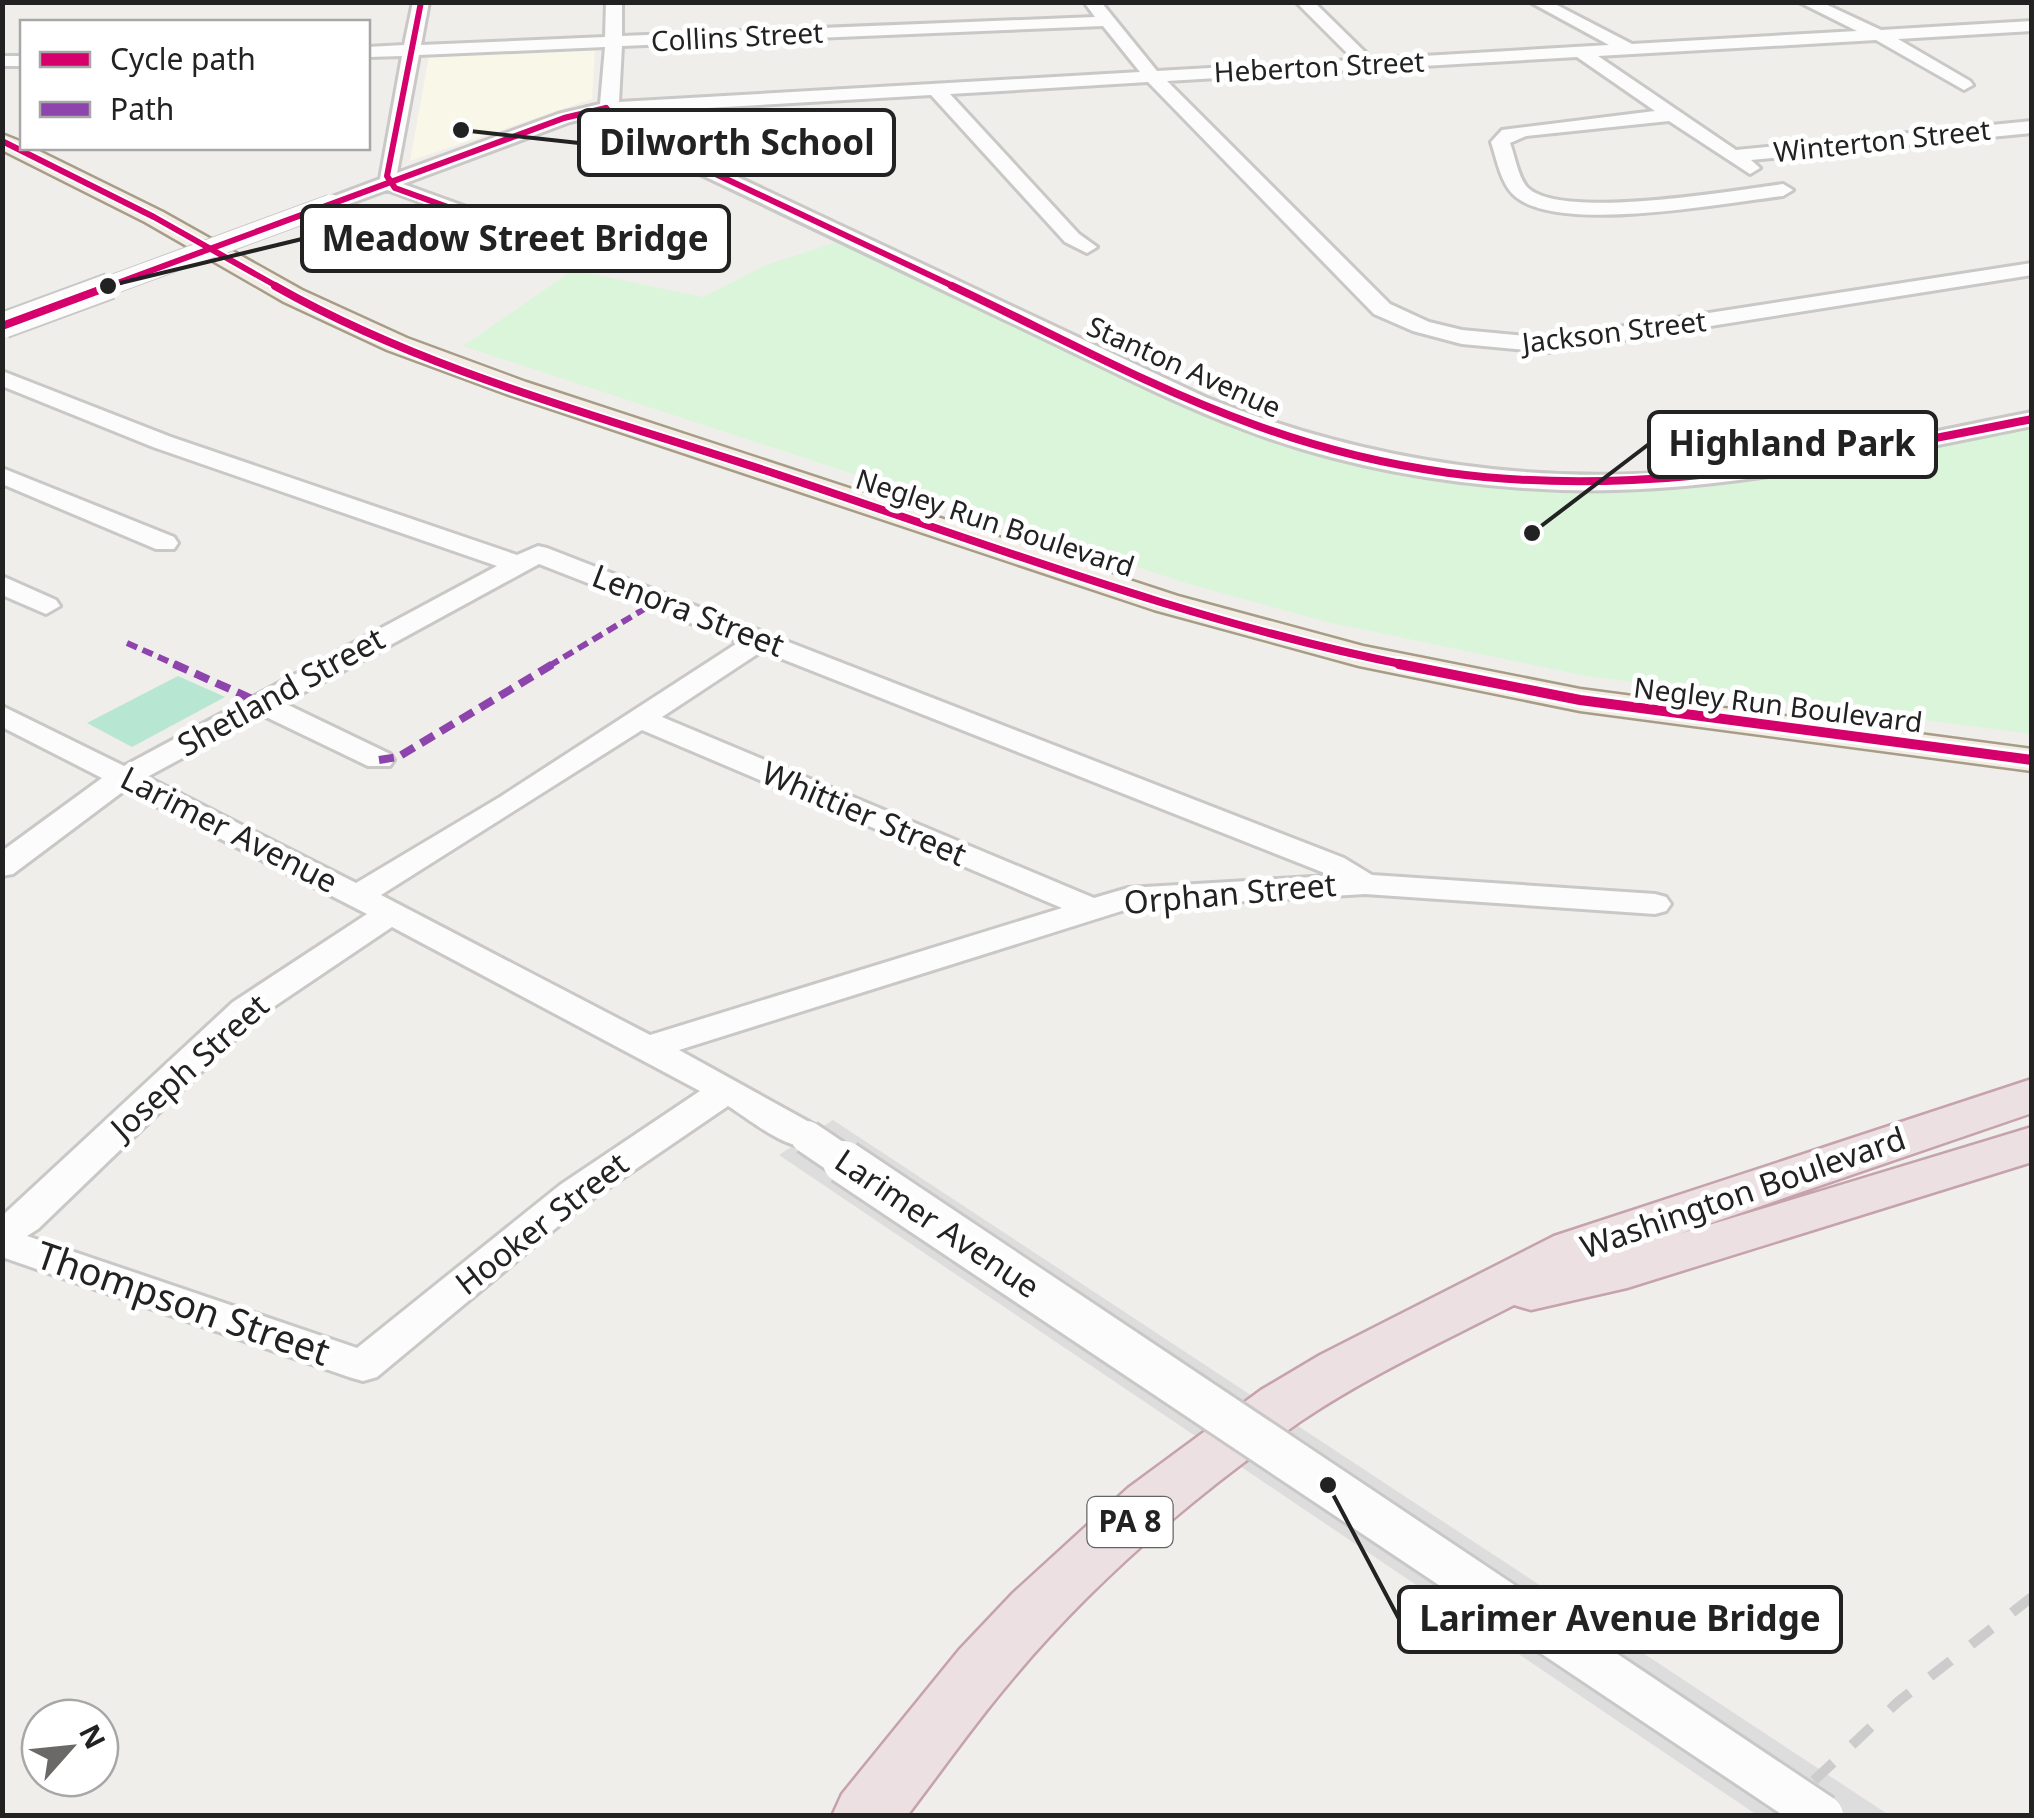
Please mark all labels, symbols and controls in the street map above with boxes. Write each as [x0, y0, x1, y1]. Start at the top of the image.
street label: Collins Street [650, 13, 824, 59]
legend [20, 20, 370, 150]
text: Cycle path [110, 38, 256, 79]
street label: Heberton Street [1213, 42, 1425, 90]
text: Path [110, 88, 174, 129]
callout: Dilworth School [579, 110, 894, 175]
street label: Winterton Street [1772, 110, 1992, 170]
text: Dilworth School [599, 118, 875, 165]
callout: Meadow Street Bridge [302, 206, 729, 271]
text: Meadow Street Bridge [321, 214, 709, 261]
street label: Jackson Street [1517, 301, 1708, 361]
street label: Stanton Avenue [1081, 306, 1287, 426]
callout: Highland Park [1649, 412, 1936, 477]
text: Highland Park [1668, 419, 1916, 466]
street label: Negley Run Boulevard [851, 459, 1139, 585]
street label: Lenora Street [586, 553, 791, 666]
street label: Shetland Street [169, 616, 391, 765]
street label: Negley Run Boulevard [1632, 667, 1925, 741]
street label: Whittier Street [756, 750, 973, 875]
street label: Larimer Avenue [114, 755, 345, 902]
street label: Orphan Street [1122, 862, 1338, 923]
street label: Joseph Street [99, 983, 277, 1150]
street label: Washington Boulevard [1574, 1116, 1911, 1267]
street label: Larimer Avenue [827, 1138, 1049, 1307]
street label: Hooker Street [446, 1142, 636, 1304]
street label: Thompson Street [30, 1228, 337, 1377]
road number: PA 8 [1088, 1497, 1172, 1547]
callout: Larimer Avenue Bridge [1399, 1587, 1841, 1652]
text: Larimer Avenue Bridge [1419, 1594, 1821, 1641]
north arrow [20, 1698, 120, 1798]
text: N [71, 1717, 115, 1755]

